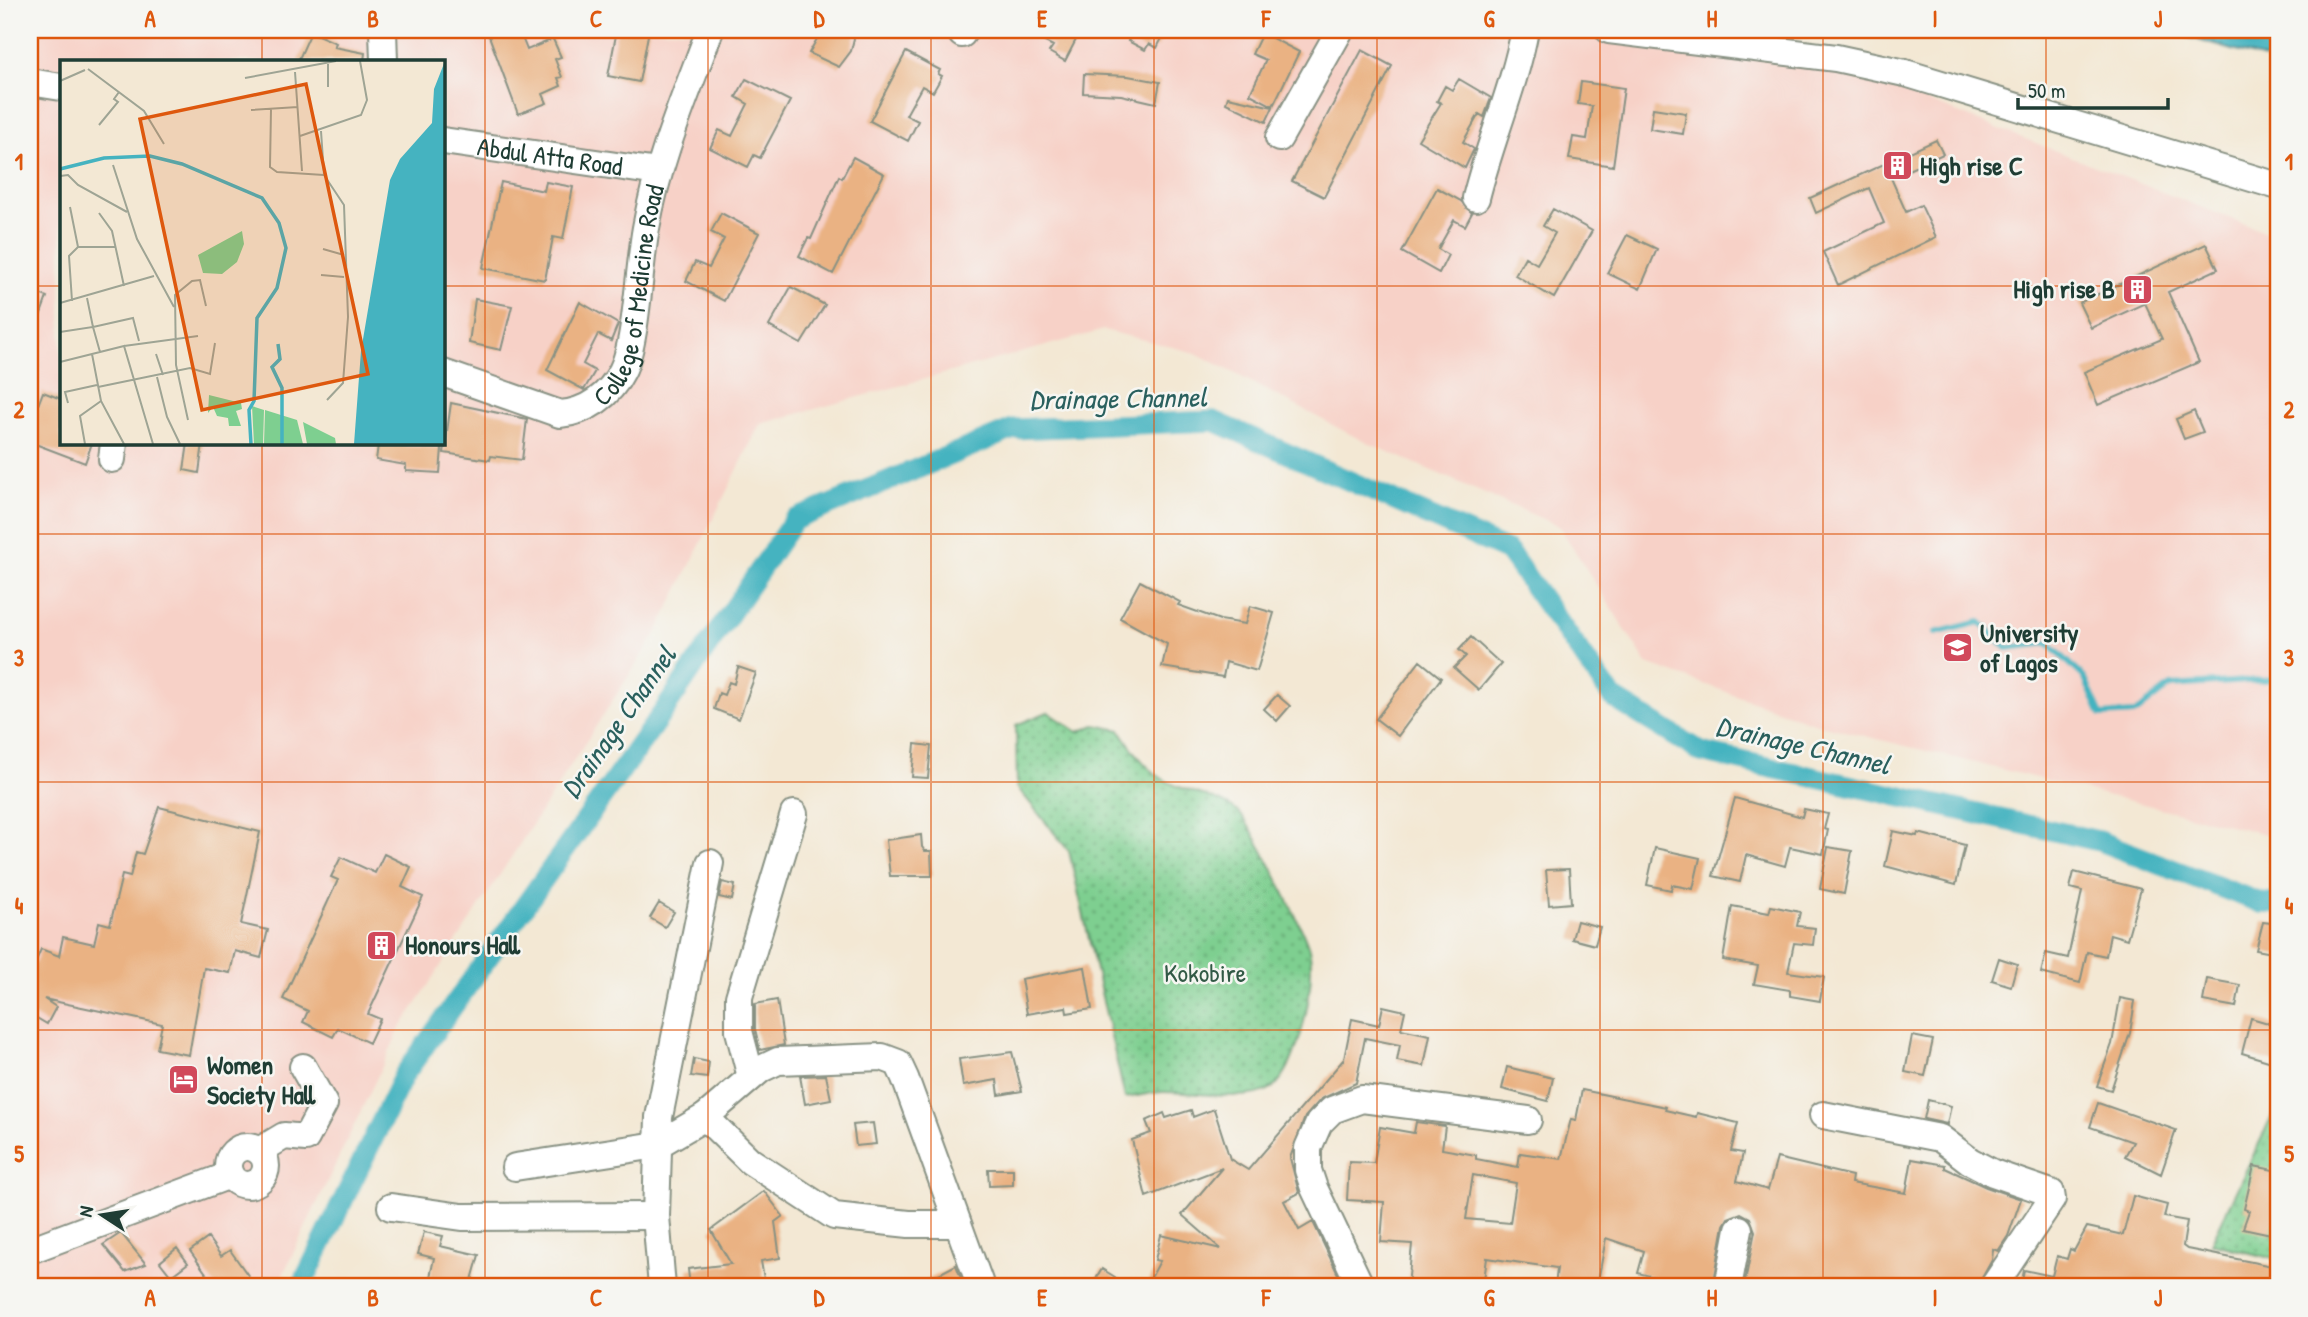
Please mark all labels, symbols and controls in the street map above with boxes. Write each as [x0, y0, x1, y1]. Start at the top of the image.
text: A [144, 3, 156, 34]
text: B [367, 3, 379, 34]
text: C [590, 3, 602, 34]
text: D [814, 3, 826, 34]
text: E [1037, 3, 1048, 34]
text: F [1261, 3, 1272, 34]
text: G [1483, 3, 1495, 34]
text: H [1707, 3, 1718, 34]
text: I [1932, 3, 1938, 34]
text: J [2154, 3, 2163, 34]
inset map [60, 60, 444, 444]
scale bar [2018, 66, 2168, 110]
text: 50 m [2028, 76, 2065, 105]
street label: Abdul Atta Road [475, 128, 625, 184]
text: 1 [15, 146, 23, 177]
text: 1 [2285, 146, 2293, 177]
place label: High rise C [1920, 148, 2023, 184]
building icon: High rise C [1880, 149, 1914, 183]
street label: College of Medicine Road [585, 181, 672, 414]
place label: High rise B [2013, 271, 2115, 307]
building icon: High rise B [2121, 272, 2155, 306]
water label: Drainage Channel [1029, 377, 1208, 419]
text: 2 [14, 394, 25, 425]
text: 2 [2284, 394, 2295, 425]
place label: University of Lagos [1980, 615, 2078, 681]
school or university icon: University of Lagos [1940, 631, 1974, 665]
water label: Drainage Channel [552, 637, 685, 805]
text: 3 [14, 642, 24, 673]
text: 3 [2284, 642, 2294, 673]
water label: Drainage Channel [1712, 707, 1895, 784]
text: 4 [15, 890, 24, 921]
text: 4 [2285, 890, 2294, 921]
place label: Honours Hall [405, 927, 521, 962]
building icon: Honours Hall [365, 928, 399, 962]
park label: Kokobire [1164, 955, 1246, 990]
place label: Women Society Hall [207, 1047, 316, 1113]
hotel icon: Women Society Hall [167, 1063, 201, 1097]
text: 5 [14, 1138, 24, 1169]
text: 5 [2284, 1138, 2294, 1169]
north arrow [66, 1180, 136, 1250]
text: N [72, 1204, 99, 1219]
text: A [144, 1282, 156, 1313]
text: B [367, 1282, 379, 1313]
text: C [590, 1282, 602, 1313]
text: D [814, 1282, 826, 1313]
text: E [1037, 1282, 1048, 1313]
text: F [1261, 1282, 1272, 1313]
text: G [1483, 1282, 1495, 1313]
text: H [1707, 1282, 1718, 1313]
text: I [1932, 1282, 1938, 1313]
text: J [2154, 1282, 2163, 1313]

